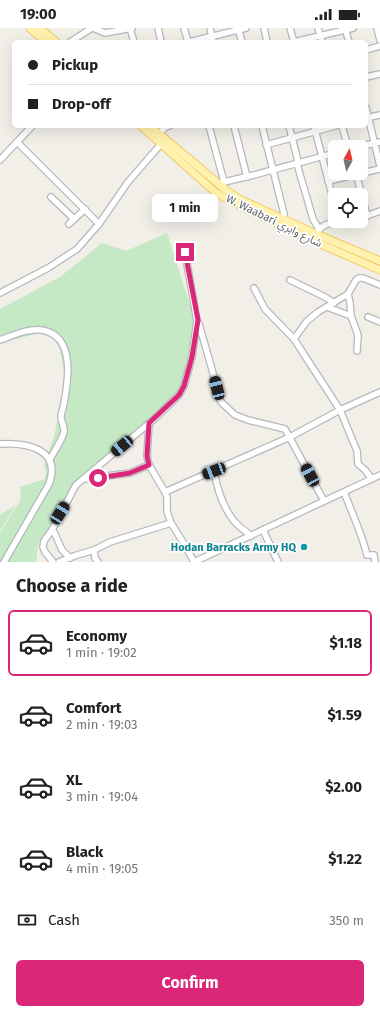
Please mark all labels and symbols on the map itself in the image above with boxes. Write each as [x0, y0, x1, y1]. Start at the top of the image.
north arrow [328, 140, 368, 180]
street label: W. Waabari شارع وابري [223, 192, 324, 252]
callout: 1 min [152, 194, 218, 222]
route end [176, 243, 194, 261]
car [208, 375, 226, 401]
car [109, 434, 135, 458]
car [201, 461, 227, 481]
car [299, 462, 321, 488]
route start [89, 469, 107, 487]
car [49, 500, 71, 526]
place label: Hodan Barracks Army HQ [171, 541, 296, 554]
marker: Hodan Barracks Army HQ [299, 542, 309, 552]

